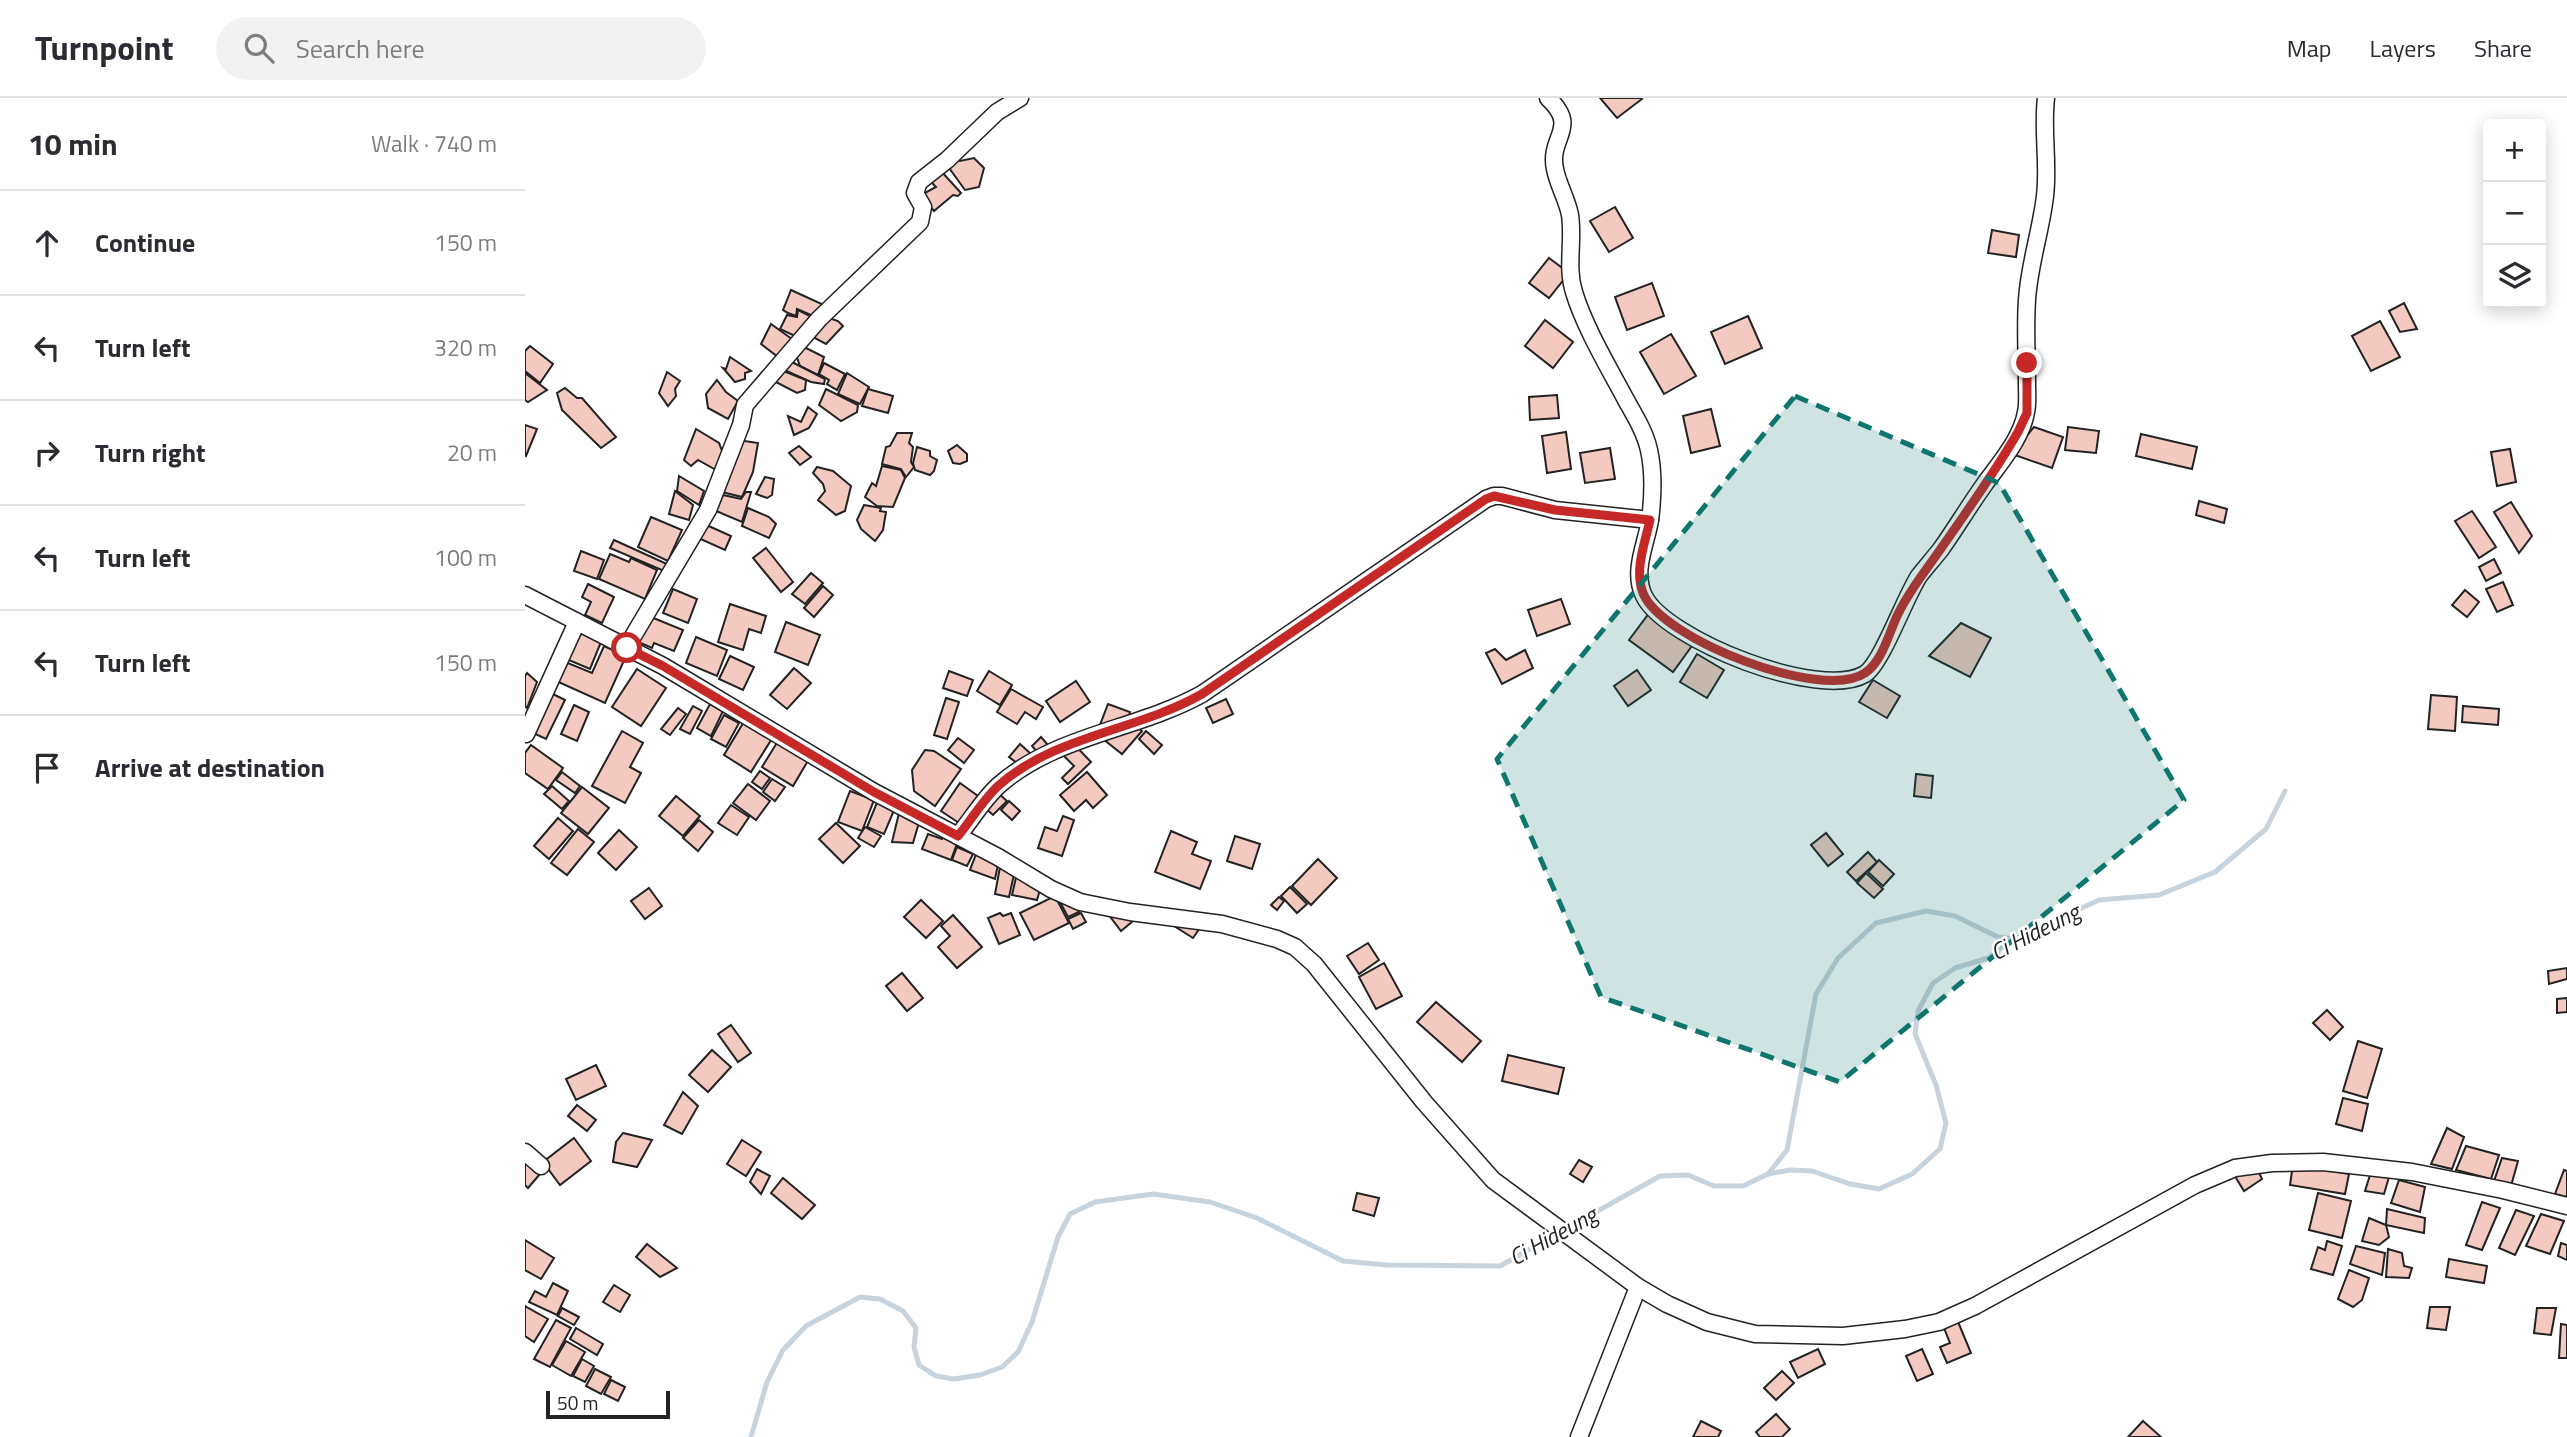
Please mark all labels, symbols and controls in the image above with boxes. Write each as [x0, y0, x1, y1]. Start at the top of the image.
search box [216, 17, 706, 80]
text: Turnpoint [35, 23, 174, 73]
icon: search [240, 29, 278, 67]
text: Search here [296, 29, 425, 68]
text: Map [2287, 30, 2332, 66]
text: Layers [2370, 30, 2436, 66]
text: Share [2474, 30, 2532, 66]
map controls [2483, 119, 2546, 308]
button: + [2483, 119, 2546, 182]
text: 10 min [28, 121, 118, 167]
text: Walk · 740 m [371, 126, 497, 161]
button: − [2483, 182, 2546, 245]
text: Continue [95, 223, 195, 262]
icon: ahead [28, 224, 66, 262]
text: 150 m [434, 225, 497, 260]
button: layers [2483, 245, 2546, 308]
text: Turn left [95, 328, 190, 367]
icon: left [28, 329, 66, 367]
text: 320 m [434, 330, 497, 365]
route end [2011, 347, 2042, 378]
text: Turn right [95, 433, 206, 472]
icon: right [28, 434, 66, 472]
text: 20 m [447, 435, 497, 470]
text: Turn left [95, 538, 190, 577]
icon: left [28, 539, 66, 577]
text: 100 m [434, 540, 497, 575]
route start [611, 632, 642, 663]
text: Turn left [95, 643, 190, 682]
icon: left [28, 644, 66, 682]
text: 150 m [434, 645, 497, 680]
text: Arrive at destination [95, 748, 325, 787]
icon: arrive [28, 749, 66, 787]
water label: Ci Hideung [1984, 893, 2088, 969]
water label: Ci Hideung [1502, 1196, 1605, 1274]
scale bar [546, 1388, 670, 1420]
text: 50 m [557, 1388, 598, 1417]

